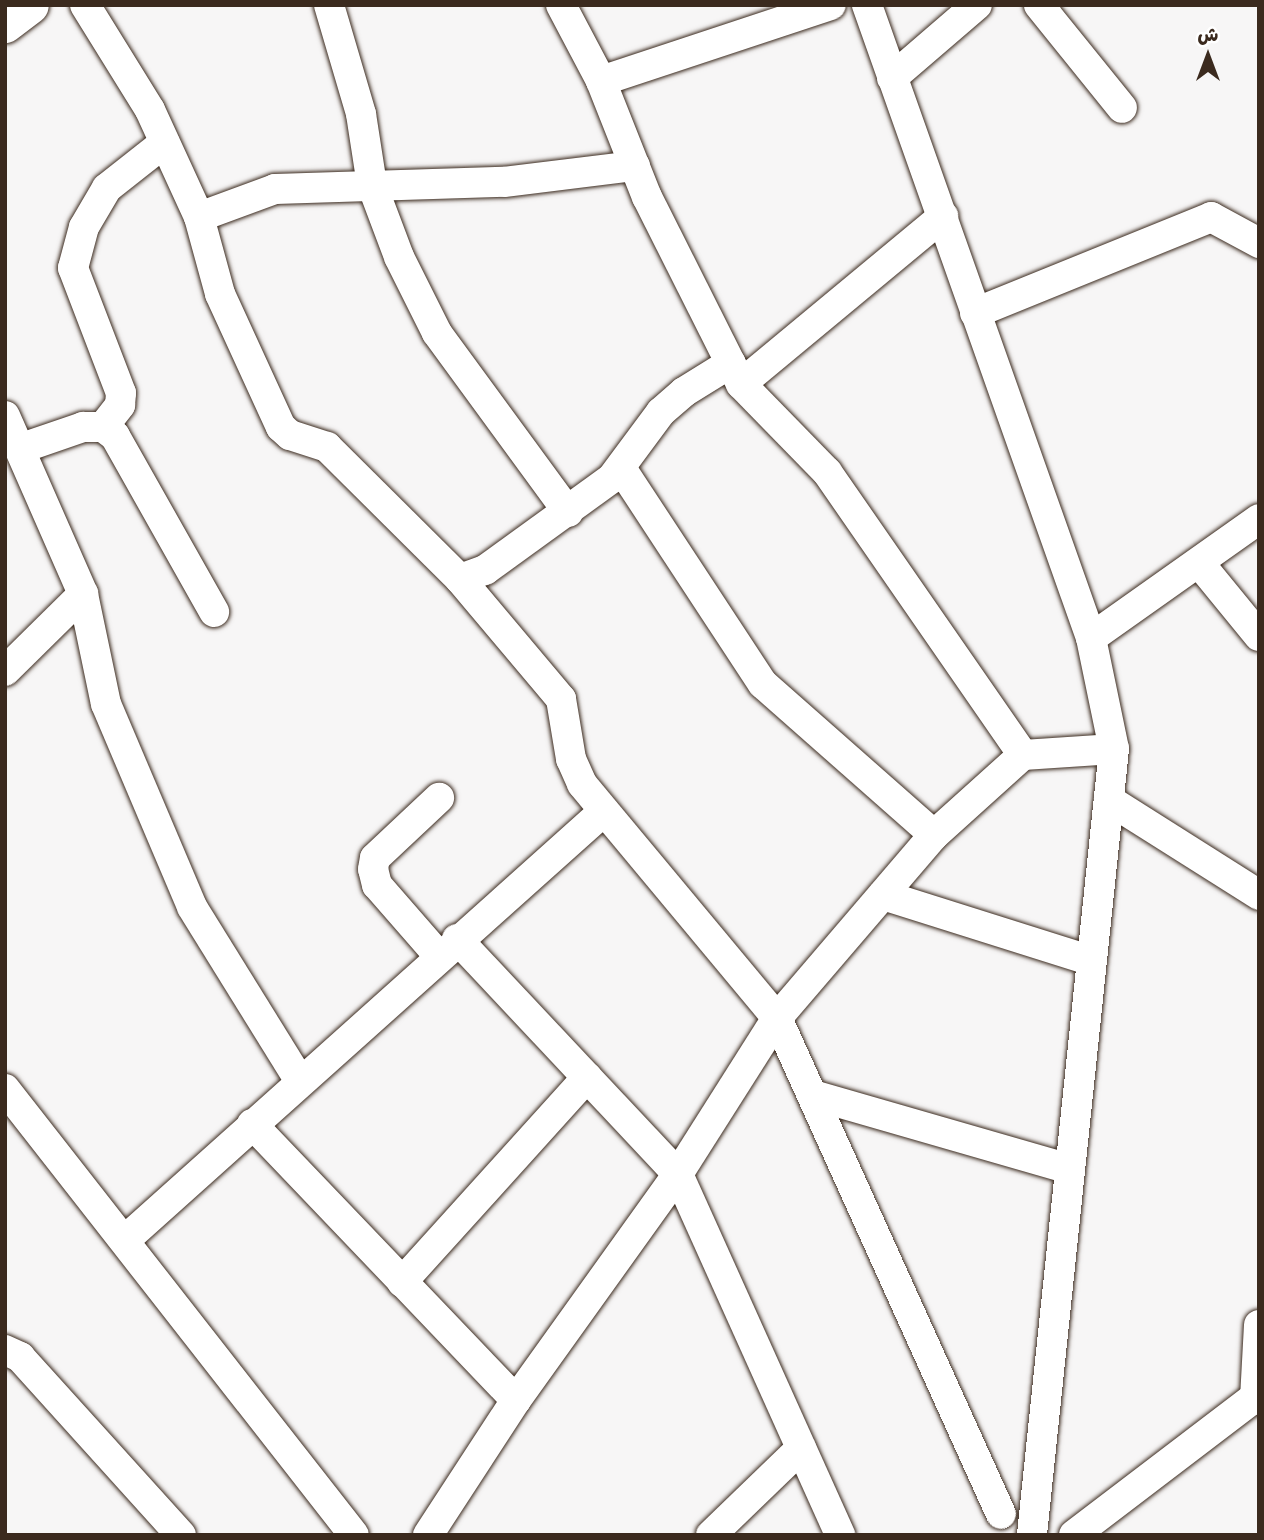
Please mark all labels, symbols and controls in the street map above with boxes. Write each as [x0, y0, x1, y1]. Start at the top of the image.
text: ش [1198, 18, 1218, 51]
north arrow [1173, 21, 1243, 91]

